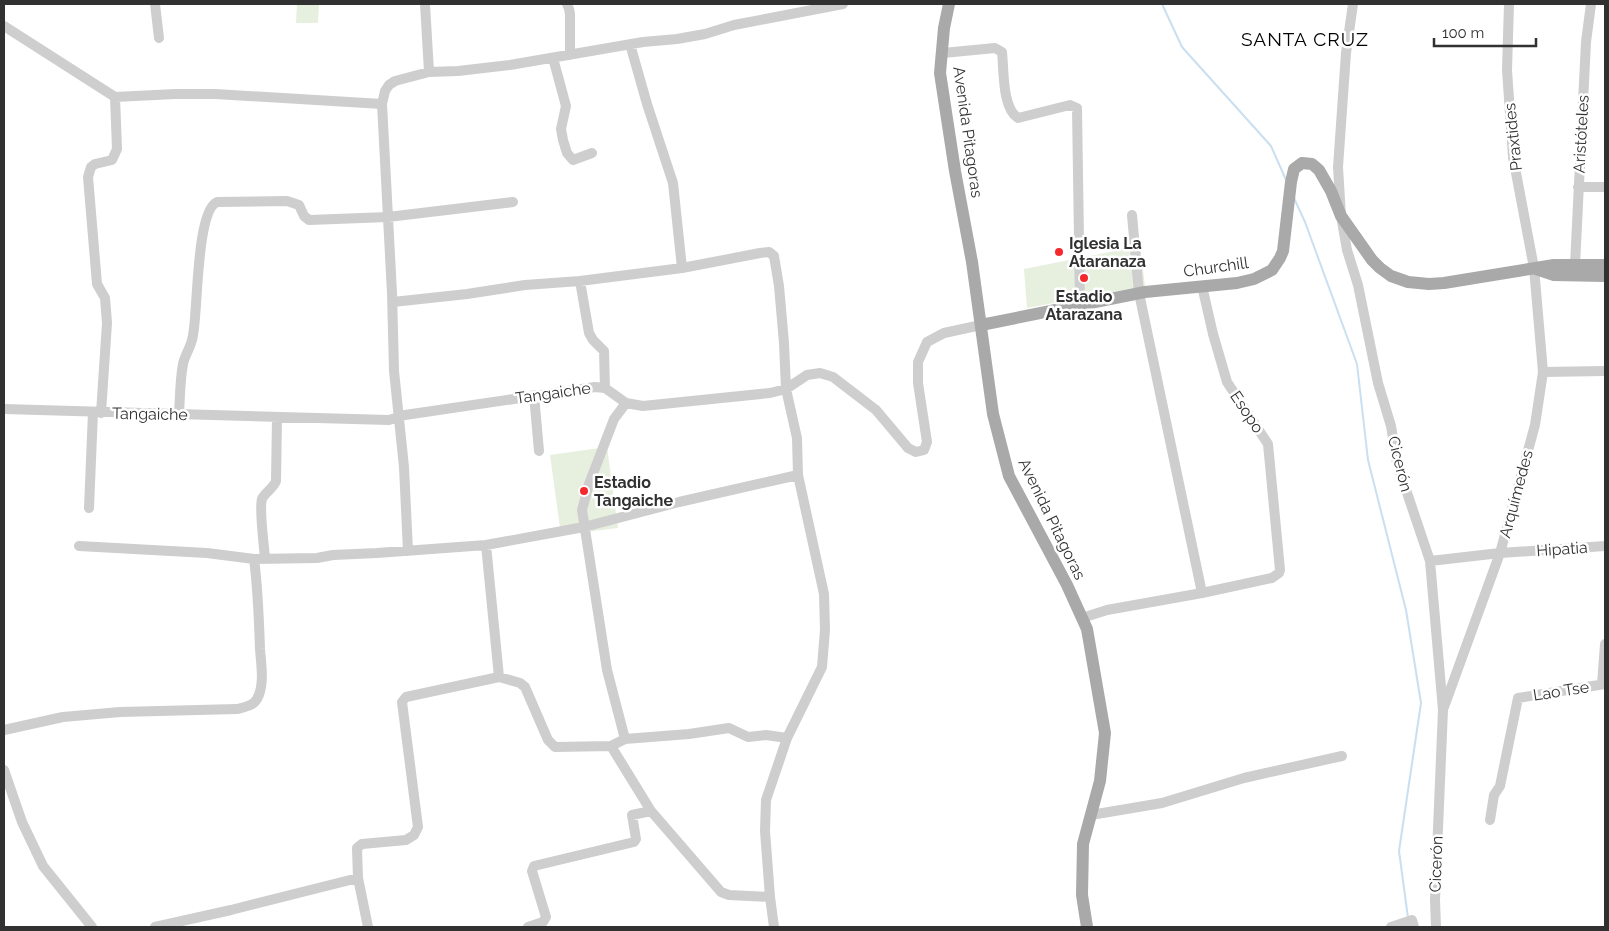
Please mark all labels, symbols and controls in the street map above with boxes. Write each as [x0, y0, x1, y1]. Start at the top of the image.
scale bar [1434, 15, 1536, 47]
text: 100 m [1442, 24, 1484, 42]
district label: SANTA CRUZ [1241, 28, 1369, 50]
street label: Avenida Pitagoras [949, 65, 987, 199]
street label: Aristóteles [1569, 94, 1593, 174]
street label: Praxtides [1500, 102, 1526, 172]
place label: Iglesia La Ataranaza [1069, 234, 1146, 271]
marker: Iglesia La Ataranaza [1053, 246, 1065, 258]
street label: Churchill [1182, 253, 1250, 281]
marker: Estadio Atarazana [1078, 272, 1090, 284]
place label: Estadio Atarazana [1046, 287, 1122, 324]
street label: Tangaiche [514, 378, 592, 408]
street label: Esopo [1226, 387, 1268, 437]
street label: Tangaiche [112, 404, 188, 424]
street label: Cicerón [1384, 434, 1416, 494]
street label: Arquímedes [1495, 448, 1537, 540]
street label: Avenida Pitagoras [1014, 455, 1090, 583]
place label: Estadio Tangaiche [594, 473, 673, 510]
marker: Estadio Tangaiche [578, 485, 590, 497]
street label: Hipatia [1536, 538, 1588, 560]
street label: Lao Tse [1532, 677, 1590, 705]
street label: Cicerón [1426, 835, 1446, 893]

